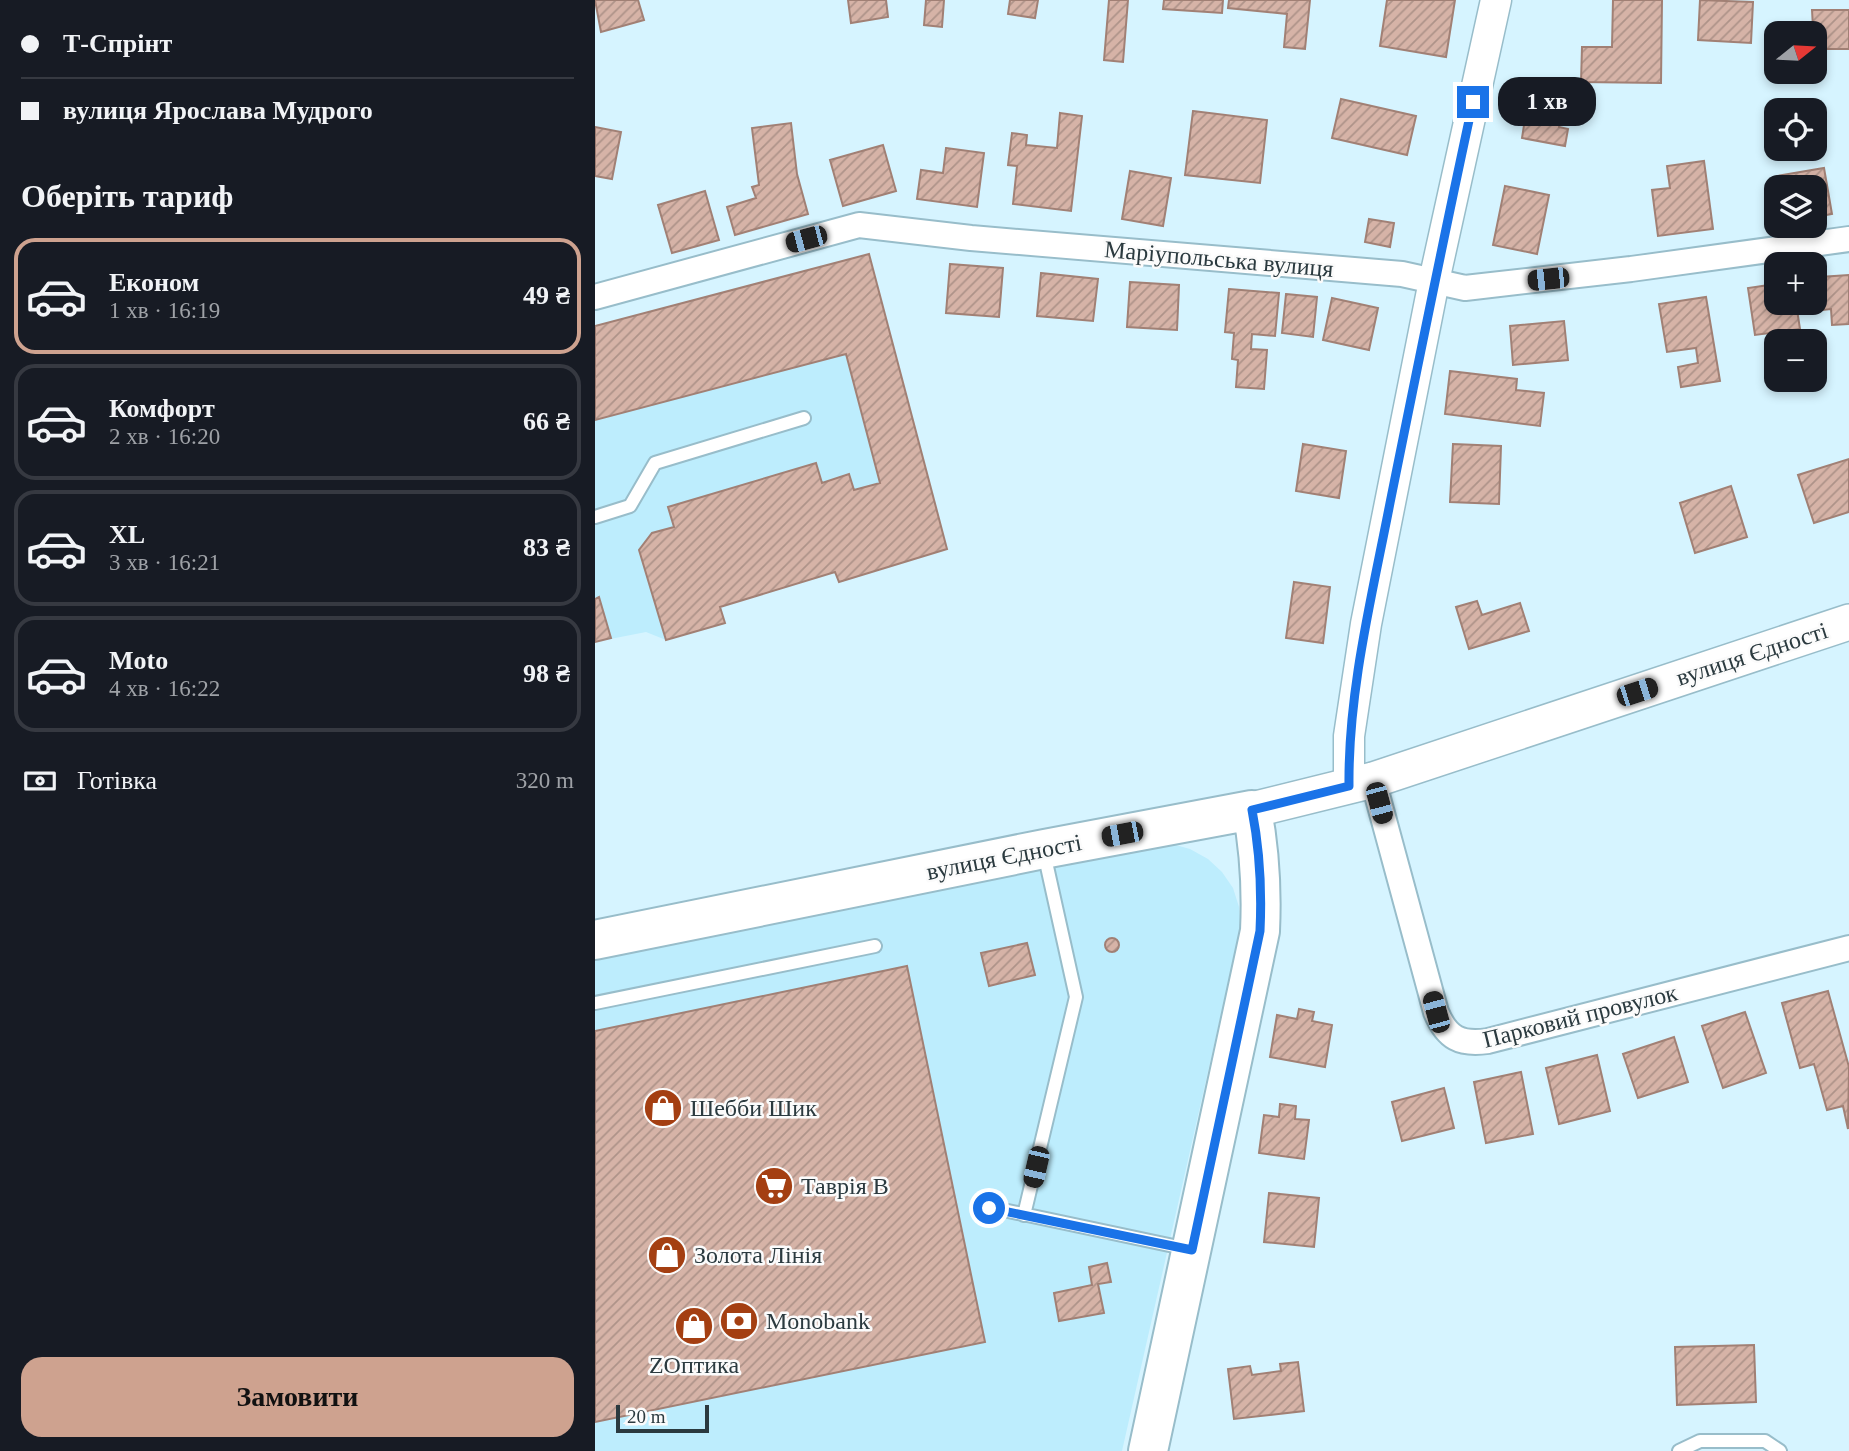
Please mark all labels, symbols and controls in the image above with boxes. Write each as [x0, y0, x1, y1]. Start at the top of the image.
north arrow [1764, 21, 1827, 84]
map controls [1764, 21, 1827, 392]
text: Т-Спрінт [63, 29, 172, 58]
callout: 1 хв [1498, 78, 1596, 126]
route end [1457, 86, 1489, 118]
text: 1 хв [1526, 89, 1568, 114]
text: вулиця Ярослава Мудрого [63, 96, 373, 125]
button: locate [1764, 98, 1827, 161]
button: layers [1764, 175, 1827, 238]
text: Оберіть тариф [21, 178, 233, 214]
car [783, 223, 830, 255]
street label: Маріупольська вулиця [1103, 236, 1335, 282]
button: + [1764, 252, 1827, 315]
icon: car [25, 265, 88, 328]
car [1527, 266, 1570, 292]
text: Економ [109, 268, 199, 297]
text: 49 ₴ [523, 281, 570, 310]
text: 1 хв · 16:19 [109, 298, 220, 323]
button: − [1764, 329, 1827, 392]
icon: car [25, 391, 88, 454]
text: Комфорт [109, 394, 215, 423]
text: 66 ₴ [523, 407, 570, 436]
text: 2 хв · 16:20 [109, 424, 220, 449]
icon: car [25, 517, 88, 580]
text: XL [109, 520, 145, 549]
text: 83 ₴ [523, 533, 570, 562]
text: 3 хв · 16:21 [109, 550, 220, 575]
street label: вулиця Єдності [1673, 617, 1831, 691]
icon: car [25, 643, 88, 706]
text: Moto [109, 646, 168, 675]
text: 98 ₴ [523, 659, 570, 688]
text: 4 хв · 16:22 [109, 676, 220, 701]
car [1614, 676, 1661, 708]
icon: cash [21, 762, 59, 800]
text: Готівка [77, 766, 157, 795]
text: 320 m [516, 768, 574, 793]
car [1364, 780, 1395, 826]
car [1100, 820, 1145, 848]
street label: вулиця Єдності [924, 829, 1084, 885]
street label: Парковий провулок [1480, 979, 1680, 1053]
car [1421, 989, 1452, 1035]
shop icon: Шебби Шик [642, 1087, 684, 1129]
place label: Шебби Шик [690, 1095, 817, 1121]
car [1022, 1144, 1051, 1190]
supermarket icon: Таврія В [753, 1165, 795, 1207]
place label: Таврія В [801, 1173, 889, 1199]
route start [973, 1192, 1005, 1224]
shop icon: Золота Лінія [646, 1234, 688, 1276]
place label: Золота Лінія [694, 1242, 822, 1268]
bank icon: Monobank [718, 1300, 760, 1342]
shop icon: ZОптика [673, 1305, 715, 1347]
place label: Monobank [766, 1308, 870, 1334]
place label: ZОптика [649, 1352, 739, 1378]
button: Замовити [21, 1357, 574, 1437]
scale bar [616, 1402, 709, 1434]
text: 20 m [627, 1406, 666, 1427]

